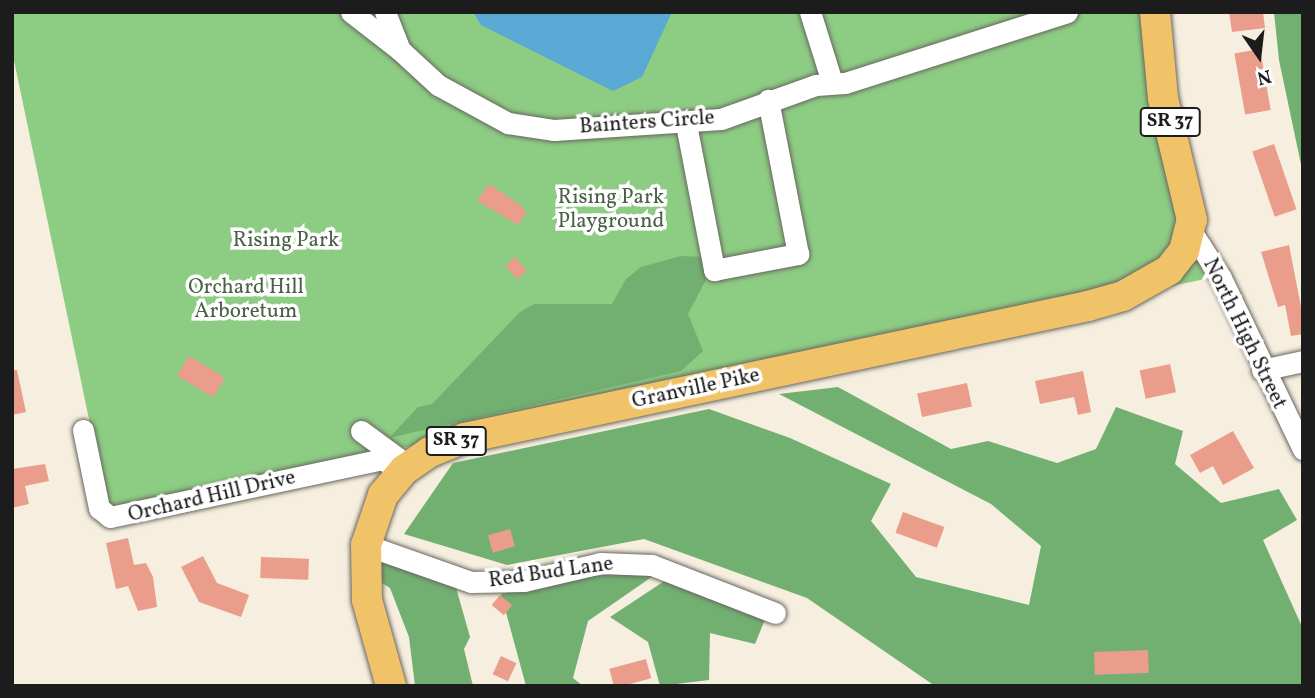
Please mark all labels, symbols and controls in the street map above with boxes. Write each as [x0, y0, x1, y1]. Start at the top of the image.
north arrow [1224, 21, 1294, 91]
text: N [1254, 62, 1274, 91]
street label: Bainters Circle [579, 106, 715, 140]
road number: SR 37 [1138, 106, 1202, 138]
park label: Rising Park Playground [558, 185, 664, 235]
park label: Rising Park [233, 228, 339, 254]
street label: North High Street [1197, 255, 1291, 413]
park label: Orchard Hill Arboretum [188, 275, 304, 325]
street label: Granville Pike [630, 363, 762, 415]
road number: SR 37 [424, 426, 488, 456]
street label: Orchard Hill Drive [126, 465, 298, 529]
street label: Red Bud Lane [487, 552, 615, 594]

